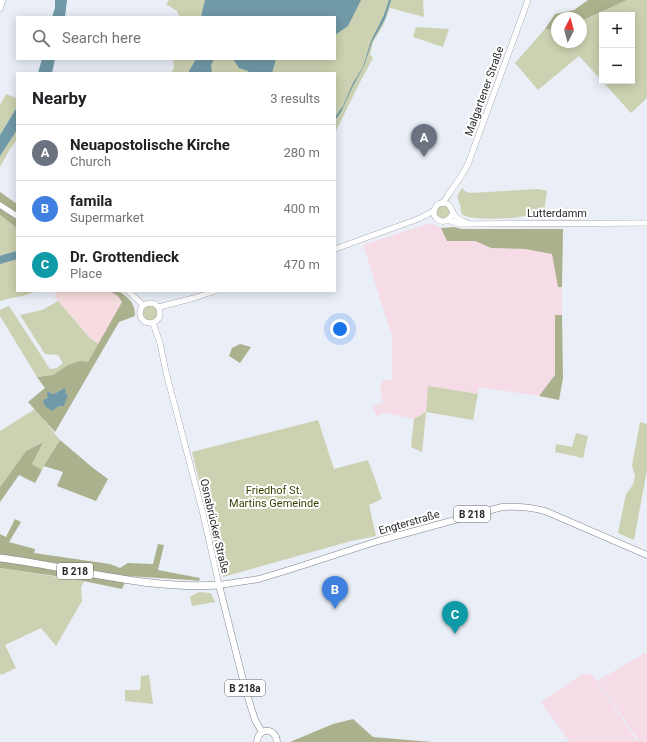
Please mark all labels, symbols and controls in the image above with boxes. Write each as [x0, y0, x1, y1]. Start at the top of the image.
north arrow [551, 12, 587, 48]
map controls [599, 12, 635, 84]
button: + [599, 12, 635, 48]
search box [16, 16, 336, 60]
icon: search [30, 27, 52, 49]
text: Search here [62, 29, 141, 47]
street label: Malgartener Straße [462, 45, 507, 138]
button: − [599, 48, 635, 84]
text: Nearby [32, 88, 87, 108]
text: 3 results [270, 91, 320, 106]
pin: A [411, 124, 437, 157]
text: Neuapostolische Kirche [70, 136, 230, 154]
text: A [41, 145, 49, 160]
text: 280 m [283, 145, 320, 160]
text: Church [70, 154, 111, 169]
text: famila [70, 192, 112, 210]
text: B [41, 201, 49, 216]
text: 400 m [283, 201, 320, 216]
street label: Lutterdamm [527, 207, 587, 220]
text: Supermarket [70, 210, 144, 225]
text: Dr. Grottendieck [70, 248, 179, 266]
text: C [41, 257, 49, 272]
text: 470 m [283, 257, 320, 272]
text: Place [70, 266, 102, 281]
your location [330, 319, 350, 339]
street label: Osnabrücker Straße [197, 477, 232, 575]
park label: Friedhof St. Martins Gemeinde [229, 484, 319, 510]
road number: B 218 [454, 506, 490, 522]
street label: Engterstraße [377, 508, 441, 537]
road number: B 218 [57, 563, 93, 579]
pin: B [322, 576, 348, 609]
pin: C [442, 601, 468, 634]
road number: B 218a [225, 680, 265, 696]

